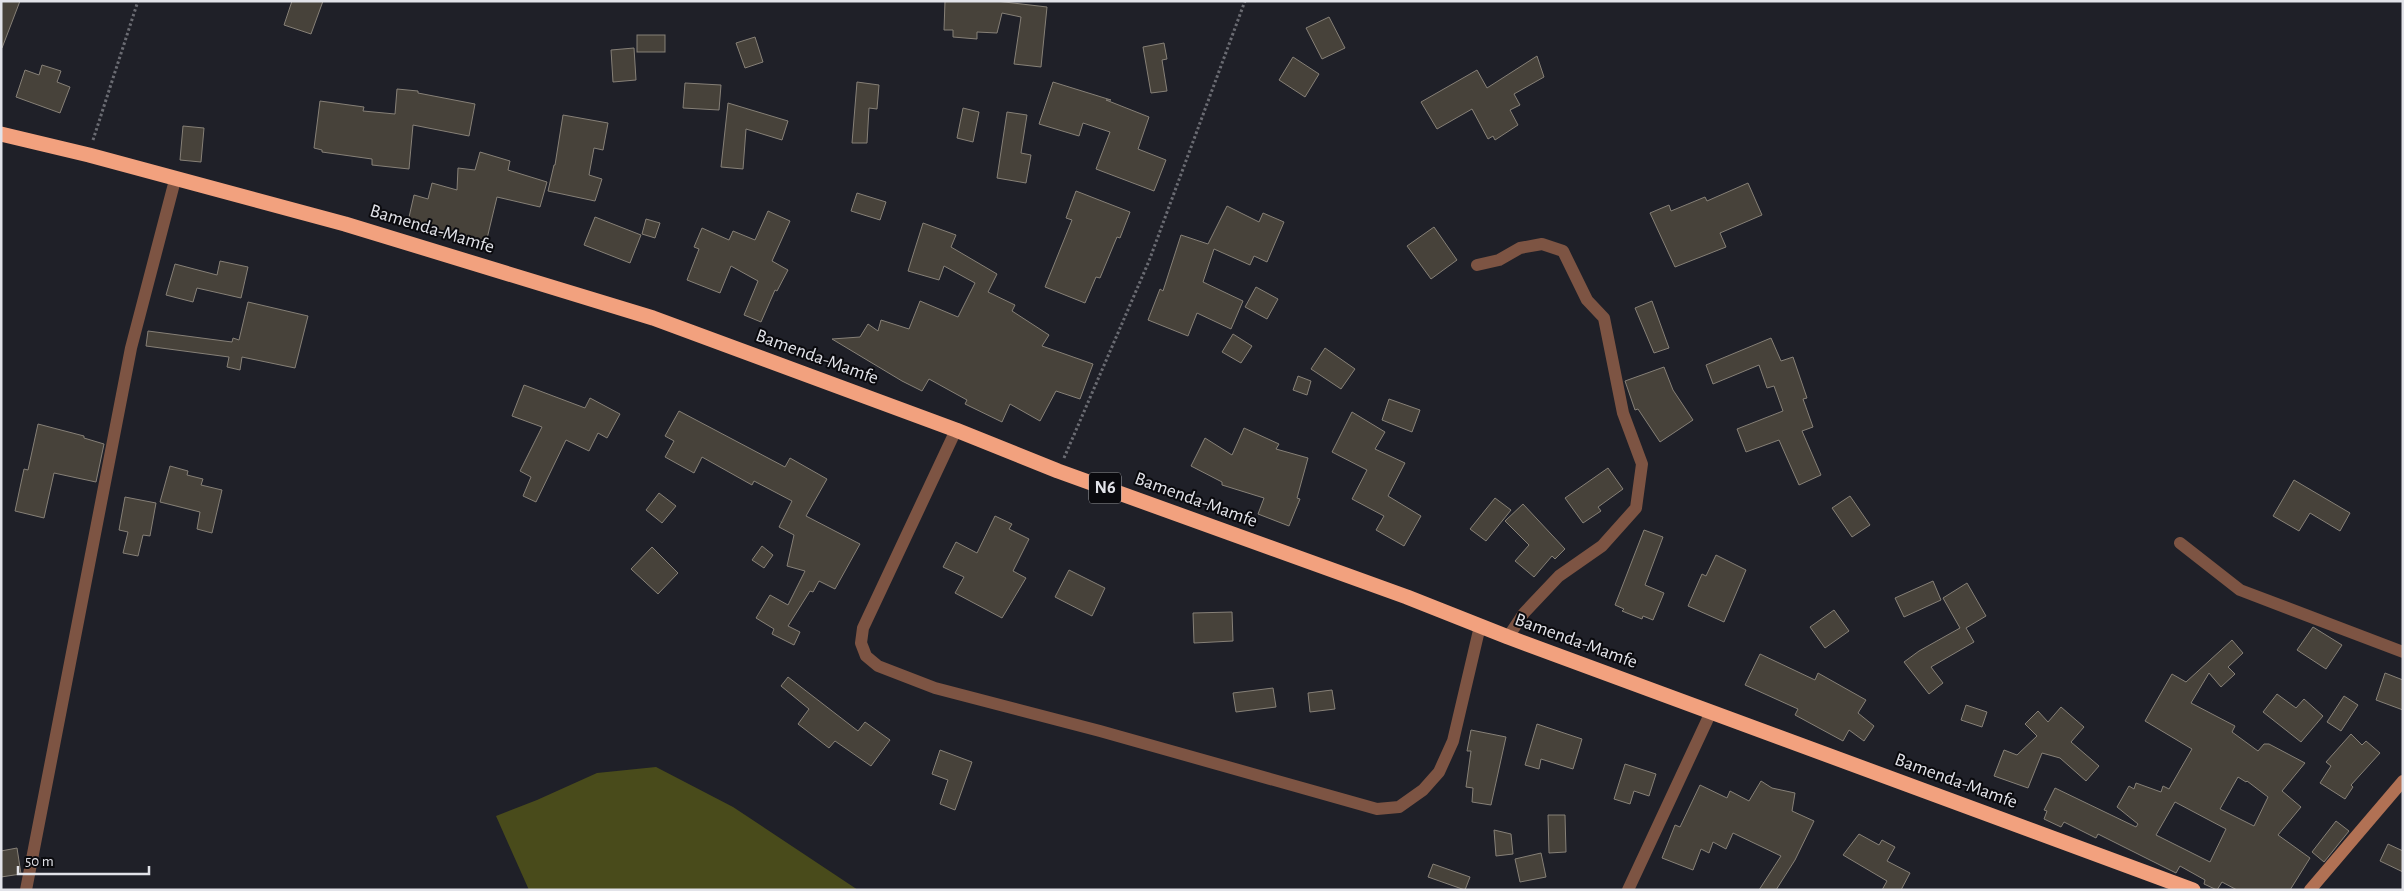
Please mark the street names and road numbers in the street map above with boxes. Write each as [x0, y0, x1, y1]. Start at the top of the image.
street label: Bamenda-Mamfe [368, 201, 496, 257]
street label: Bamenda-Mamfe [753, 326, 881, 388]
street label: Bamenda-Mamfe [1132, 469, 1260, 531]
road number: N6 [1089, 472, 1121, 503]
street label: Bamenda-Mamfe [1512, 610, 1640, 672]
street label: Bamenda-Mamfe [1892, 750, 2020, 812]

